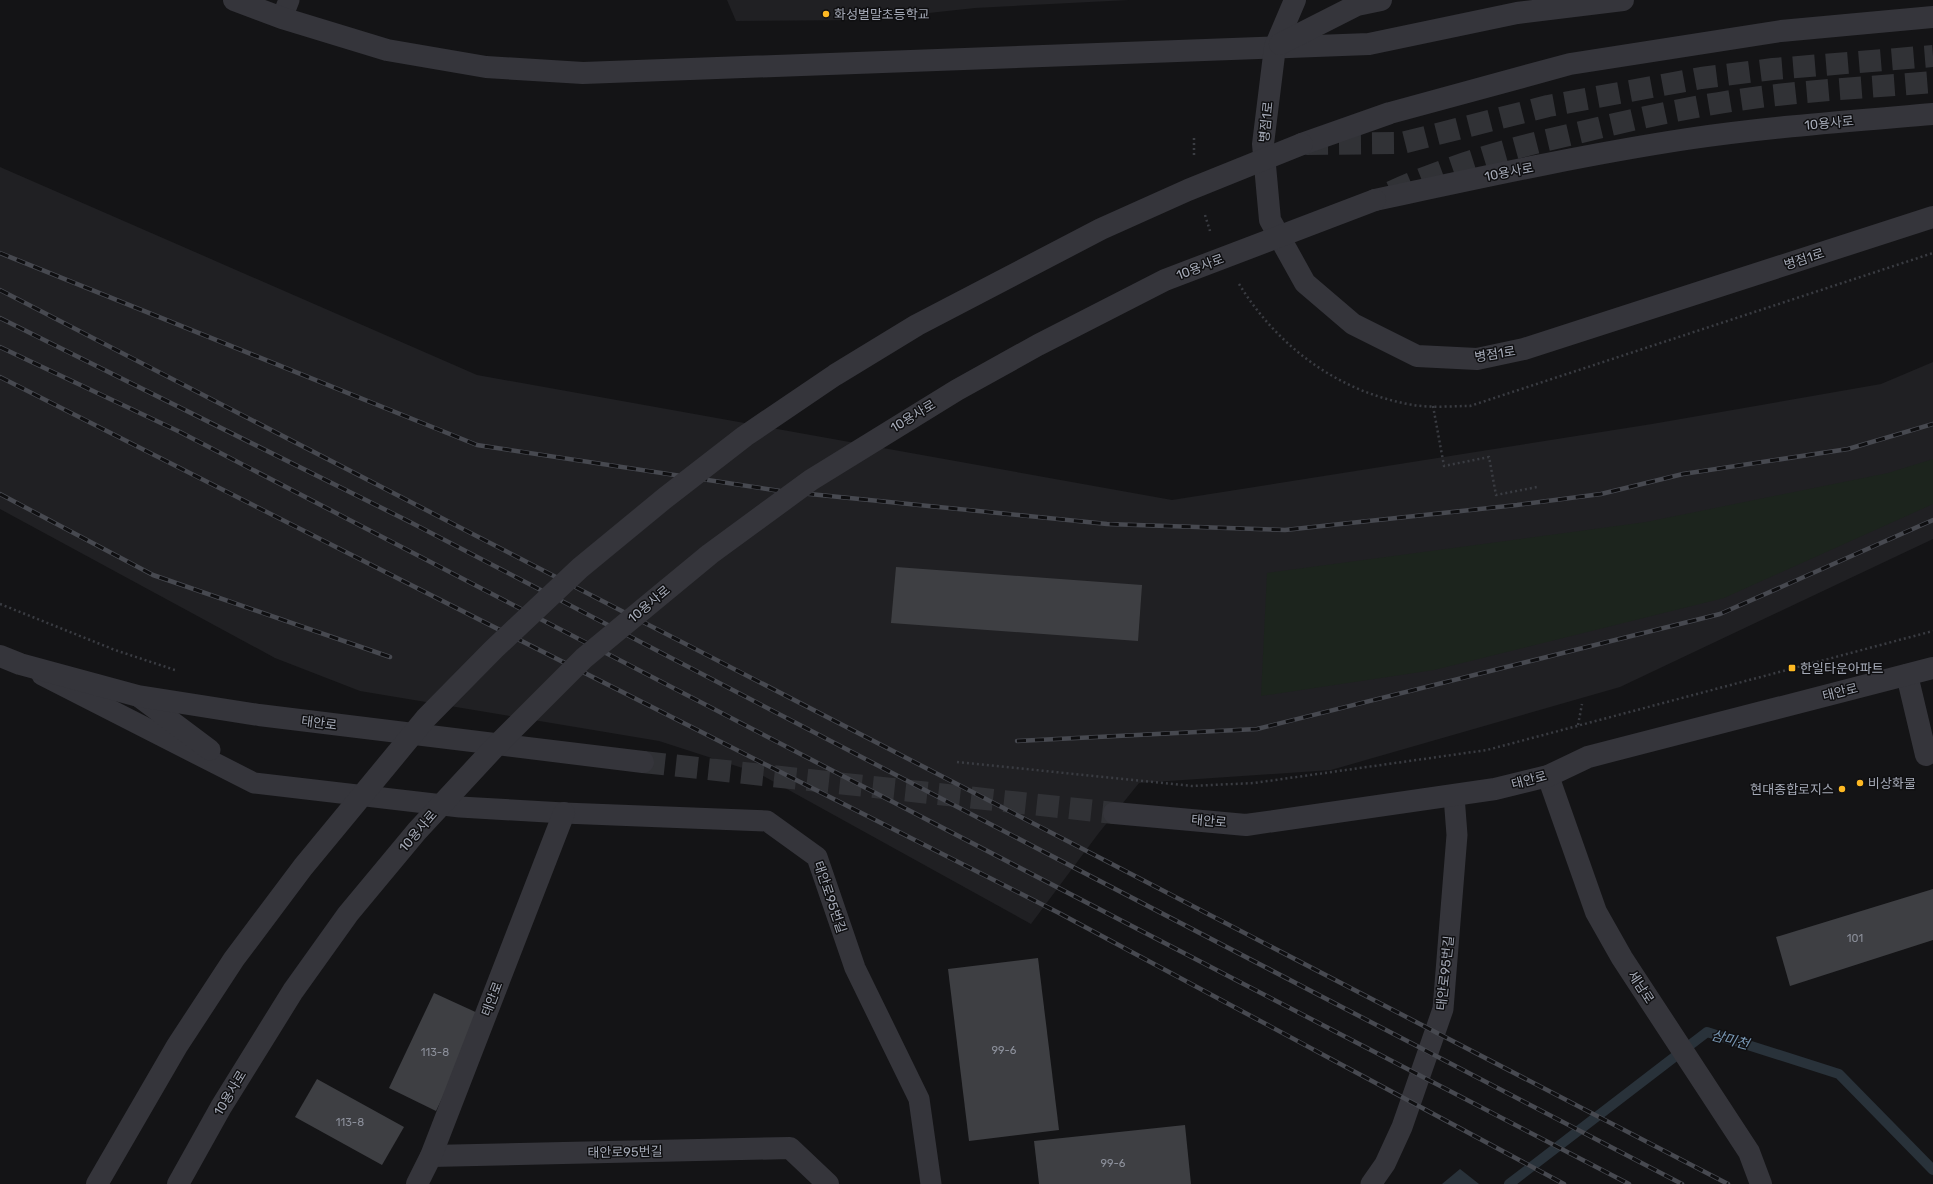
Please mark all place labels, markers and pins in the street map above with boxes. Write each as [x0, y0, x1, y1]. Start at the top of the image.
place label: 화성벌말초등학교 [834, 7, 930, 22]
marker: 화성벌말초등학교 [821, 9, 831, 19]
place label: 한일타운아파트 [1800, 661, 1884, 676]
marker: 한일타운아파트 [1787, 663, 1797, 673]
place label: 비상화물 [1868, 776, 1916, 791]
marker: 비상화물 [1855, 778, 1865, 788]
place label: 현대종합로지스 [1750, 782, 1834, 797]
marker: 현대종합로지스 [1837, 784, 1847, 794]

